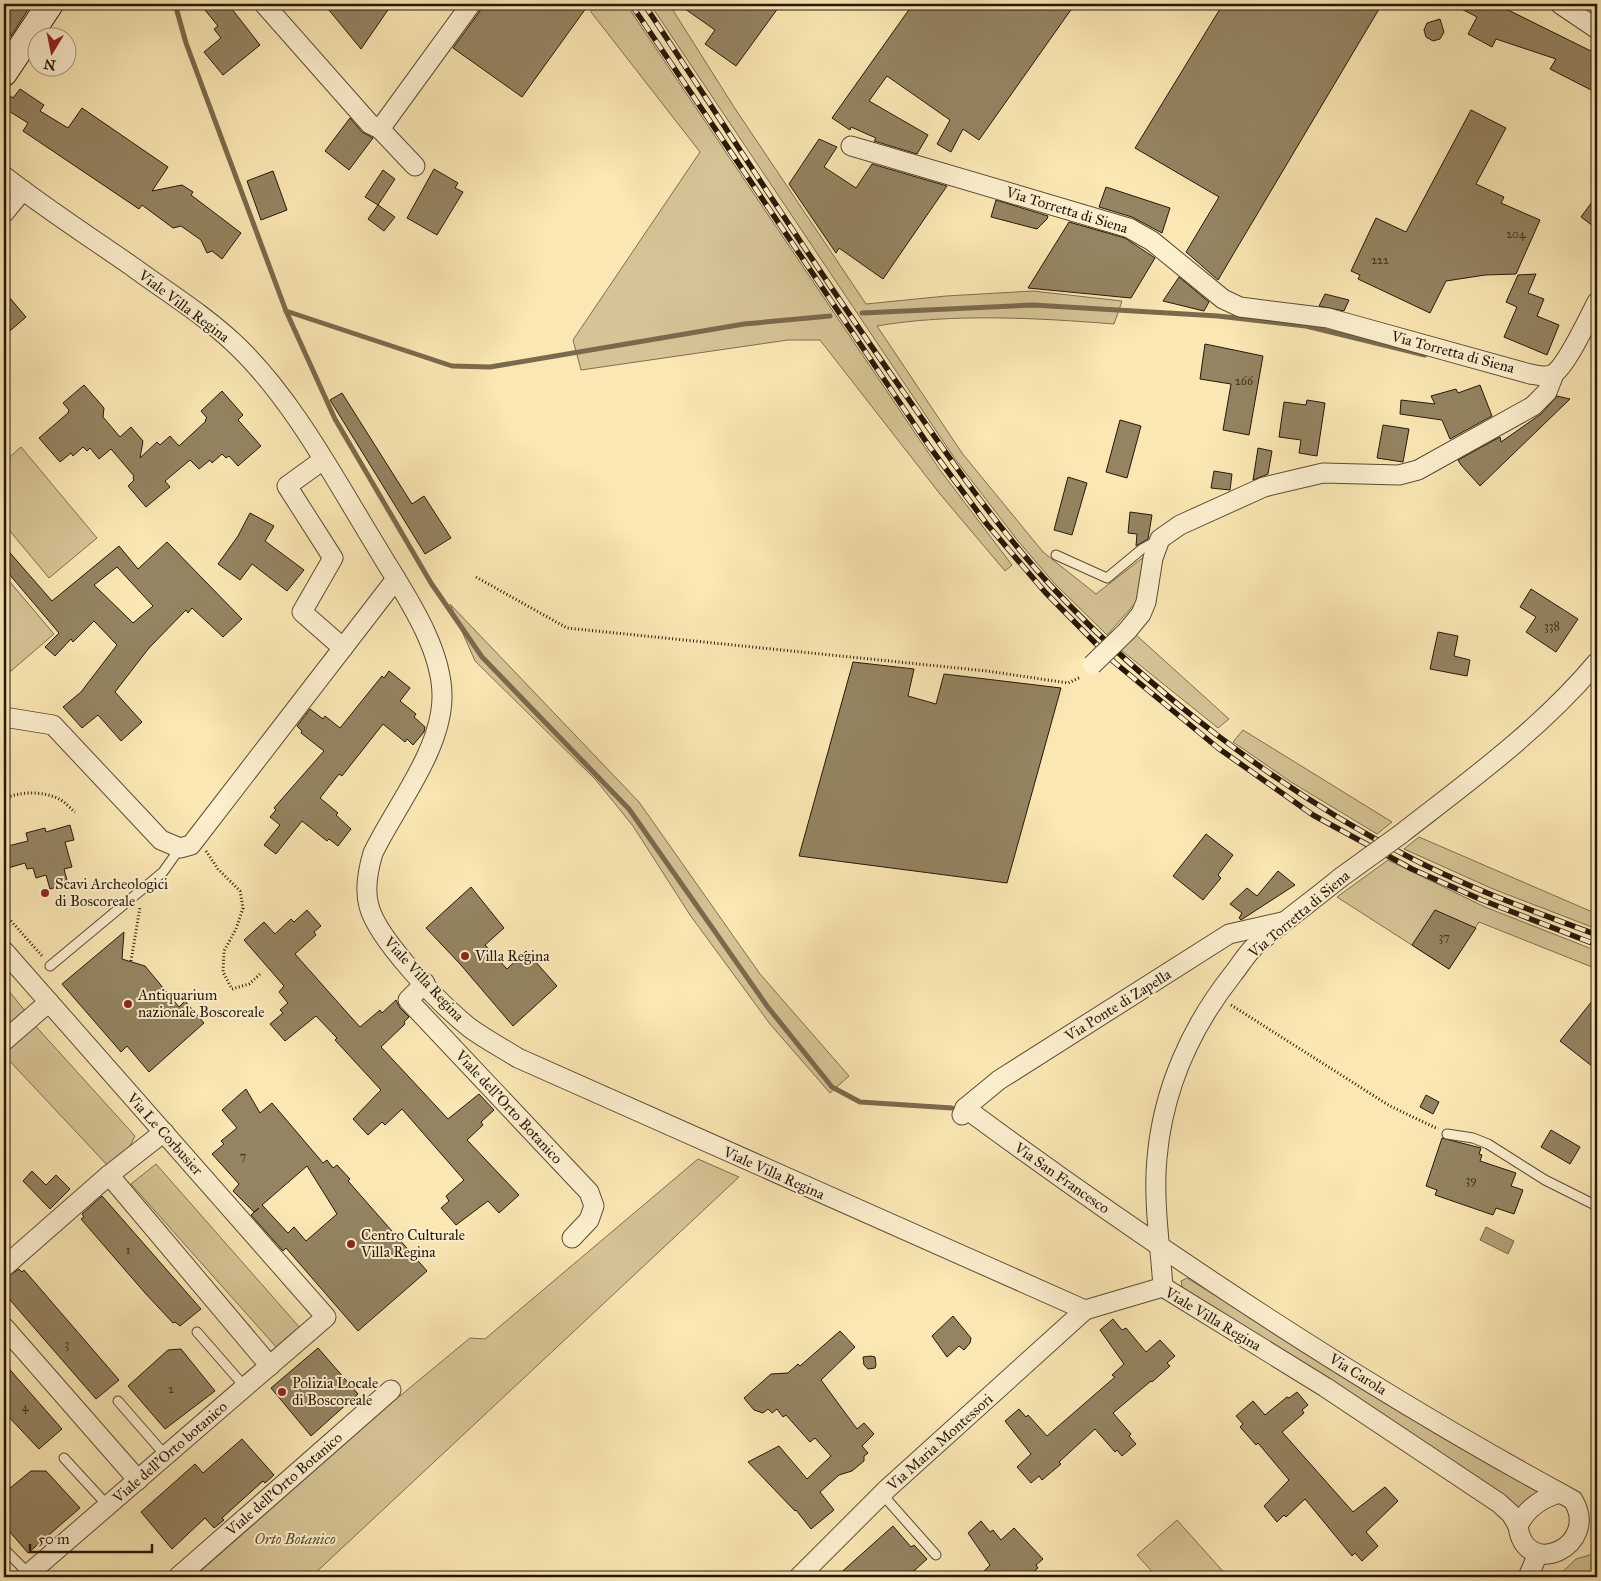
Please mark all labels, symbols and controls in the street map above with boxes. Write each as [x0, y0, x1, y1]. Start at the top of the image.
north arrow [28, 28, 78, 78]
text: N [42, 55, 57, 74]
street label: Via Torretta di Siena [1003, 183, 1131, 237]
house number: 204 [1506, 227, 1526, 241]
house number: 222 [1371, 253, 1389, 267]
street label: Viale Villa Regina [134, 265, 233, 346]
street label: Via Torretta di Siena [1389, 327, 1517, 377]
house number: 266 [1235, 374, 1254, 388]
house number: 338 [1544, 619, 1560, 633]
street label: Via Torretta di Siena [1244, 866, 1354, 962]
place label: Scavi Archeologici di Boscoreale [55, 875, 168, 910]
marker: Scavi Archeologici di Boscoreale [39, 887, 51, 899]
house number: 37 [1438, 930, 1450, 944]
street label: Viale Villa Regina [380, 932, 468, 1025]
place label: Villa Regina [474, 947, 550, 965]
marker: Villa Regina [459, 950, 471, 962]
street label: Via Ponte di Zapella [1061, 965, 1175, 1045]
place label: Antiquarium nazionale Boscoreale [137, 986, 264, 1021]
marker: Antiquarium nazionale Boscoreale [122, 998, 134, 1010]
street label: Viale dell'Orto Botanico [451, 1046, 567, 1168]
street label: Via Le Corbusier [123, 1088, 207, 1179]
street label: Via San Francesco [1010, 1138, 1113, 1218]
street label: Viale Villa Regina [720, 1142, 828, 1204]
house number: 7 [240, 1149, 246, 1163]
house number: 39 [1465, 1173, 1477, 1187]
place label: Centro Culturale Villa Regina [360, 1226, 465, 1261]
marker: Centro Culturale Villa Regina [345, 1238, 357, 1250]
house number: 1 [126, 1243, 131, 1257]
street label: Viale Villa Regina [1161, 1283, 1265, 1355]
house number: 3 [65, 1337, 70, 1351]
street label: Via Carola [1325, 1349, 1391, 1399]
place label: Polizia Locale di Boscoreale [292, 1374, 378, 1409]
house number: 2 [168, 1382, 174, 1396]
marker: Polizia Locale di Boscoreale [276, 1386, 288, 1398]
street label: Via Maria Montessori [883, 1390, 997, 1495]
street label: Viale dell'Orto botanico [108, 1397, 231, 1507]
house number: 4 [22, 1400, 29, 1414]
street label: Viale dell'Orto Botanico [222, 1428, 346, 1540]
scale bar [30, 1521, 152, 1553]
text: 50 m [38, 1530, 70, 1548]
park label: Orto Botanico [254, 1530, 336, 1548]

